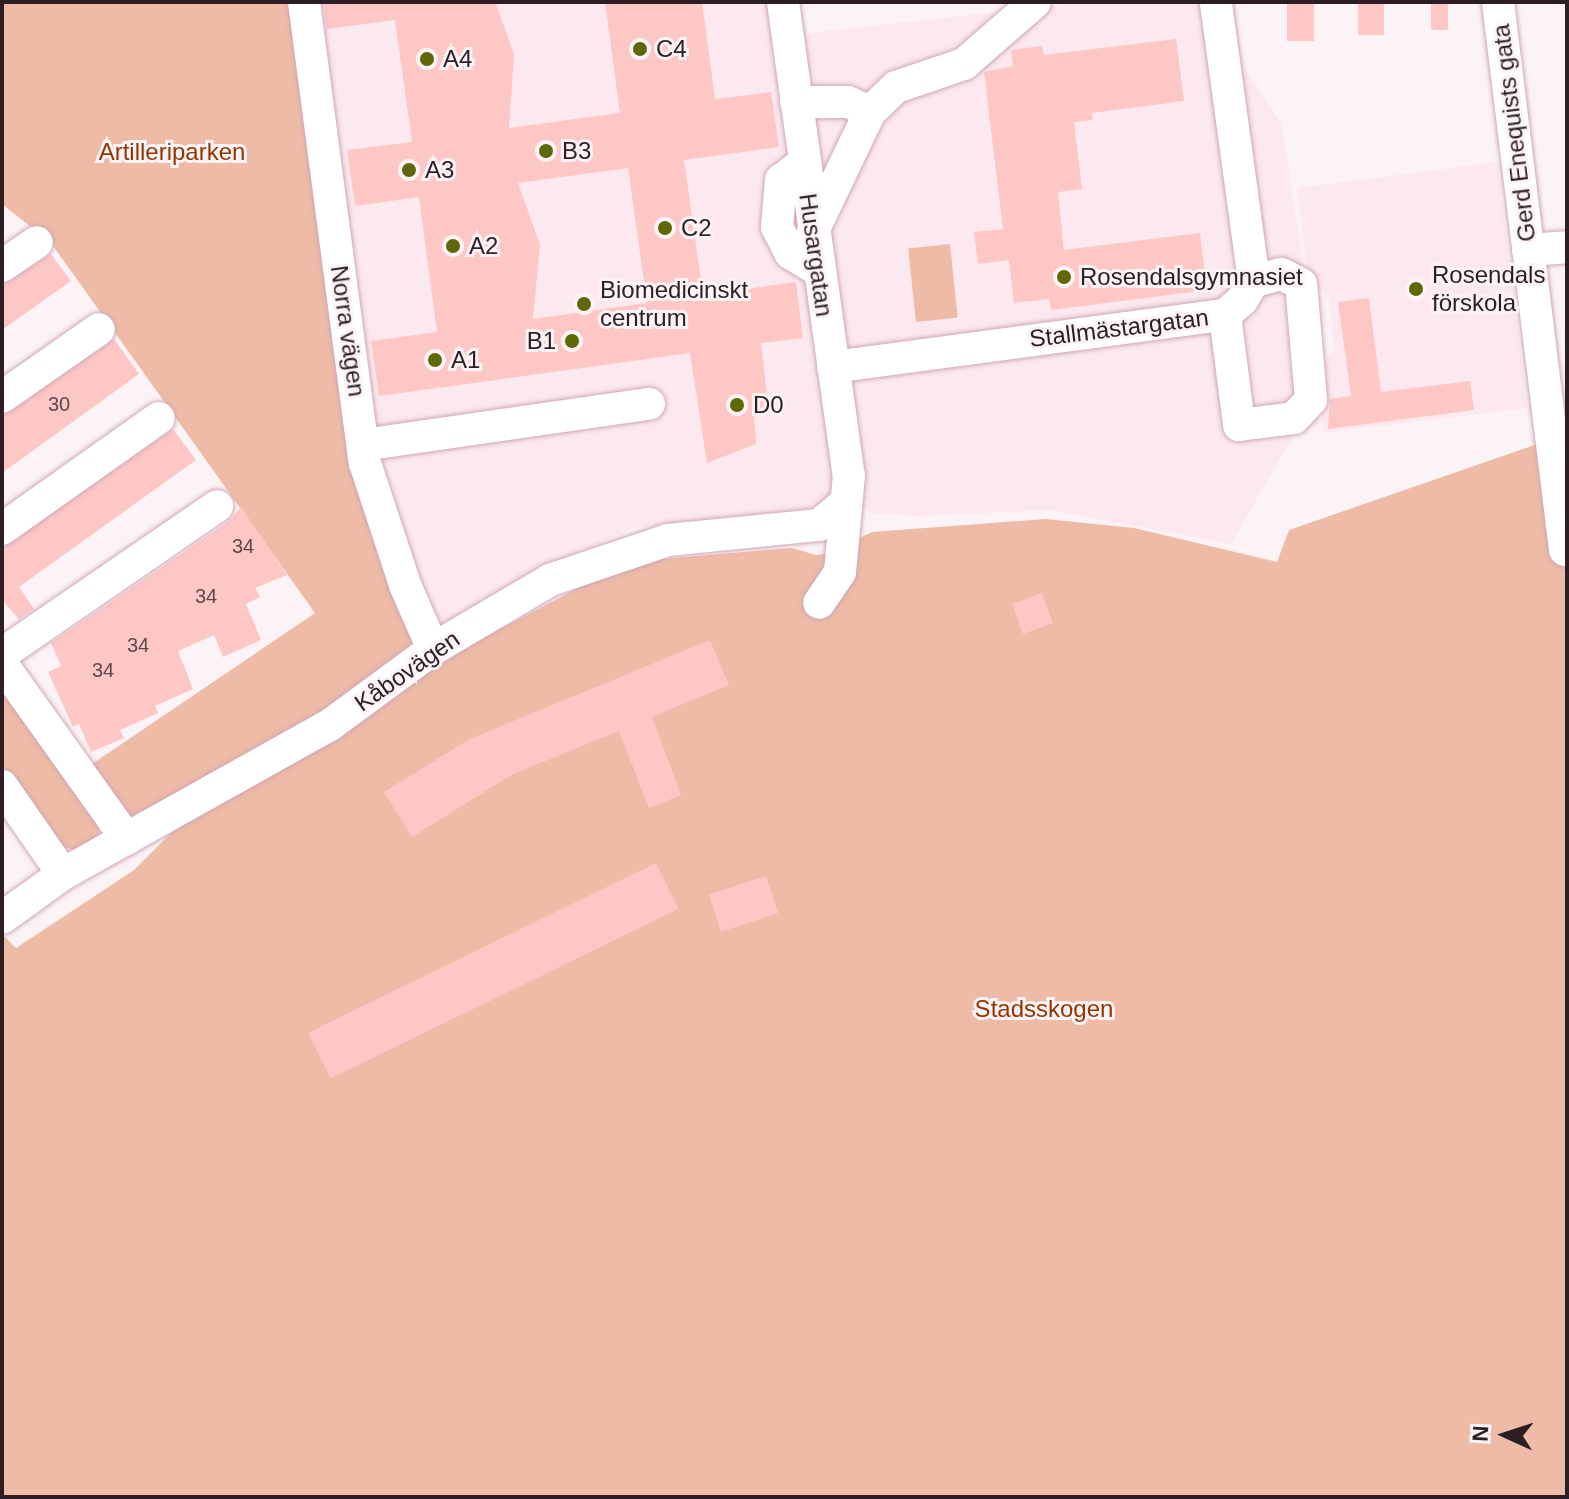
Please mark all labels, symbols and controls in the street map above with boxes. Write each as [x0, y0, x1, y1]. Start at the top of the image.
street label: Gerd Enequists gata [1486, 23, 1542, 243]
place label: C4 [656, 35, 687, 63]
marker: C4 [631, 40, 649, 58]
place label: A4 [443, 45, 472, 73]
marker: A4 [418, 50, 436, 68]
place label: B3 [562, 137, 591, 165]
park label: Artilleriparken [99, 138, 245, 166]
marker: B3 [537, 142, 555, 160]
place label: A3 [425, 156, 454, 184]
marker: A3 [400, 161, 418, 179]
street label: Husargatan [793, 192, 839, 318]
place label: C2 [681, 214, 712, 242]
marker: C2 [656, 219, 674, 237]
place label: A2 [469, 232, 498, 260]
marker: A2 [444, 237, 462, 255]
place label: Rosendals förskola [1432, 261, 1545, 317]
place label: Rosendalsgymnasiet [1080, 263, 1303, 291]
street label: Norra vägen [325, 264, 371, 398]
marker: Rosendalsgymnasiet [1055, 268, 1073, 286]
place label: Biomedicinskt centrum [600, 276, 748, 332]
marker: Rosendals förskola [1407, 280, 1425, 298]
marker: Biomedicinskt centrum [575, 295, 593, 313]
street label: Stallmästargatan [1028, 303, 1210, 353]
place label: B1 [527, 327, 556, 355]
marker: B1 [563, 332, 581, 350]
place label: A1 [451, 346, 480, 374]
marker: A1 [426, 351, 444, 369]
place label: D0 [753, 391, 784, 419]
house number: 30 [48, 392, 70, 416]
marker: D0 [728, 396, 746, 414]
house number: 34 [232, 534, 254, 558]
house number: 34 [195, 584, 217, 608]
street label: Kåbovägen [349, 624, 465, 718]
house number: 34 [127, 633, 149, 657]
house number: 34 [92, 658, 114, 682]
park label: Stadsskogen [975, 995, 1113, 1023]
north arrow [1465, 1395, 1545, 1475]
text: N [1468, 1425, 1493, 1442]

